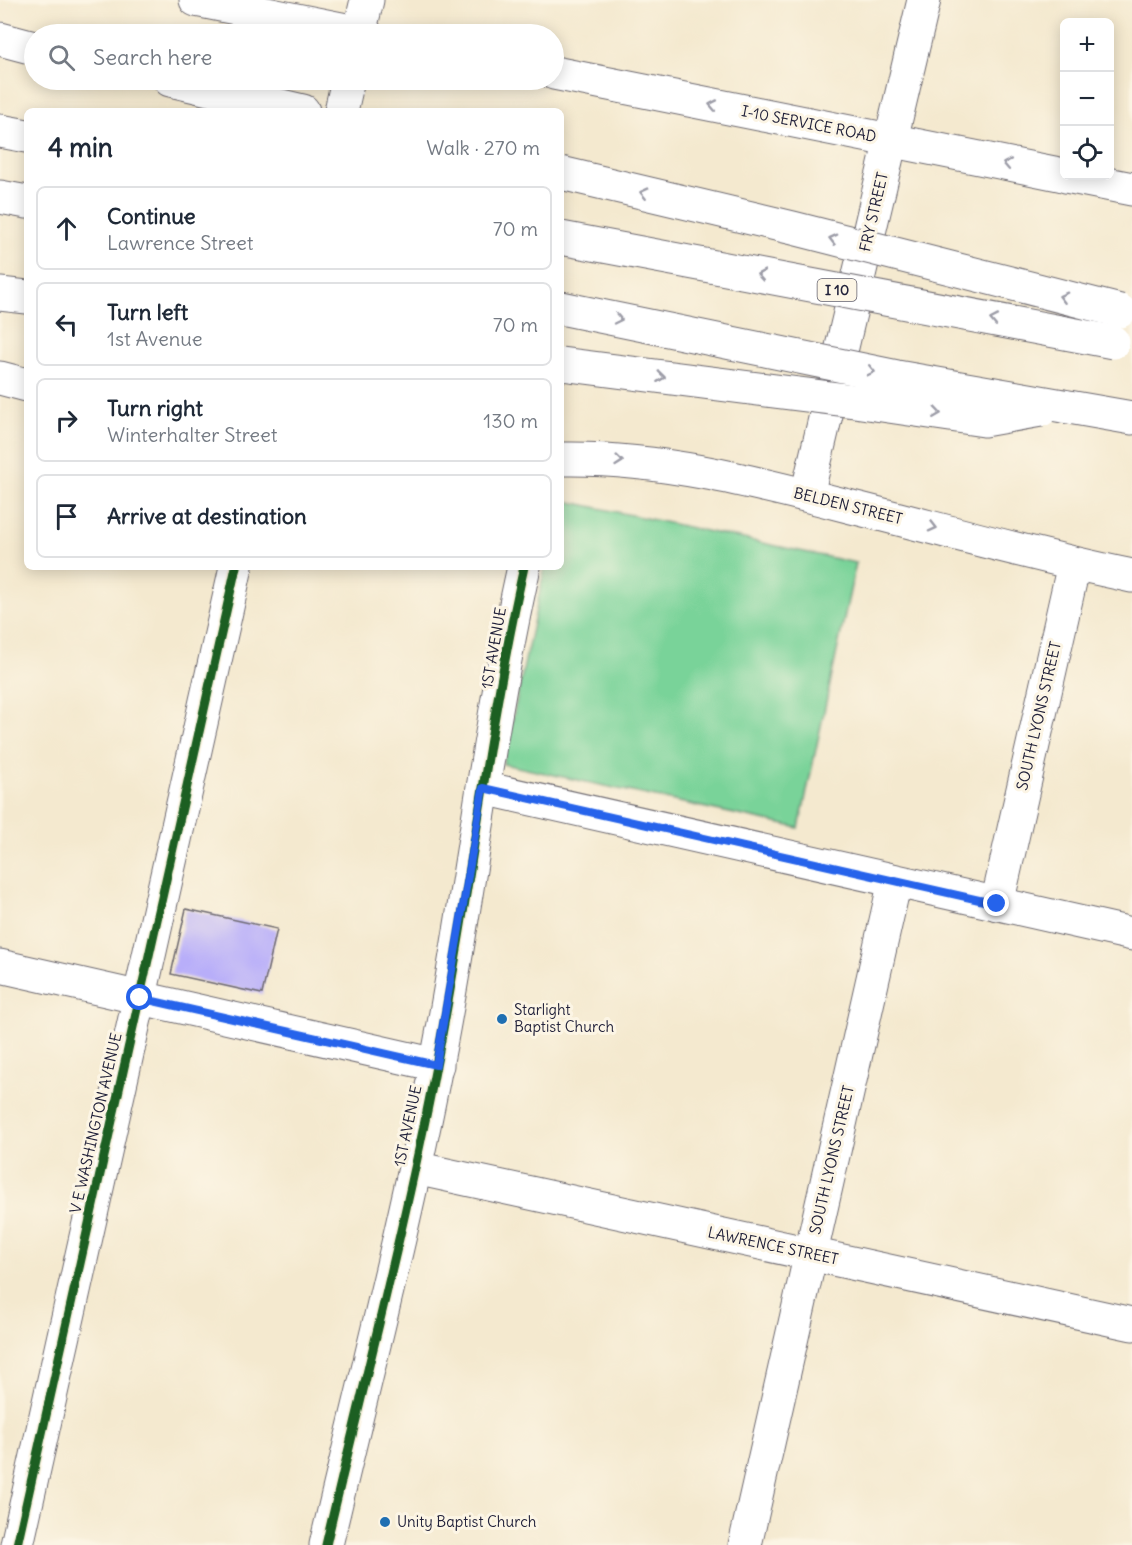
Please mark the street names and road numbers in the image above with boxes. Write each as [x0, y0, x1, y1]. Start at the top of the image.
street label: I-10 SERVICE ROAD [740, 101, 878, 146]
street label: FRY STREET [855, 170, 892, 253]
road number: I 10 [818, 279, 856, 301]
street label: BELDEN STREET [792, 483, 905, 528]
street label: 1ST AVENUE [477, 605, 510, 690]
street label: SOUTH LYONS STREET [1012, 639, 1065, 792]
street label: V E WASHINGTON AVENUE [65, 1031, 126, 1215]
street label: 1ST AVENUE [390, 1083, 425, 1168]
street label: SOUTH LYONS STREET [805, 1083, 858, 1236]
street label: LAWRENCE STREET [706, 1222, 840, 1269]

